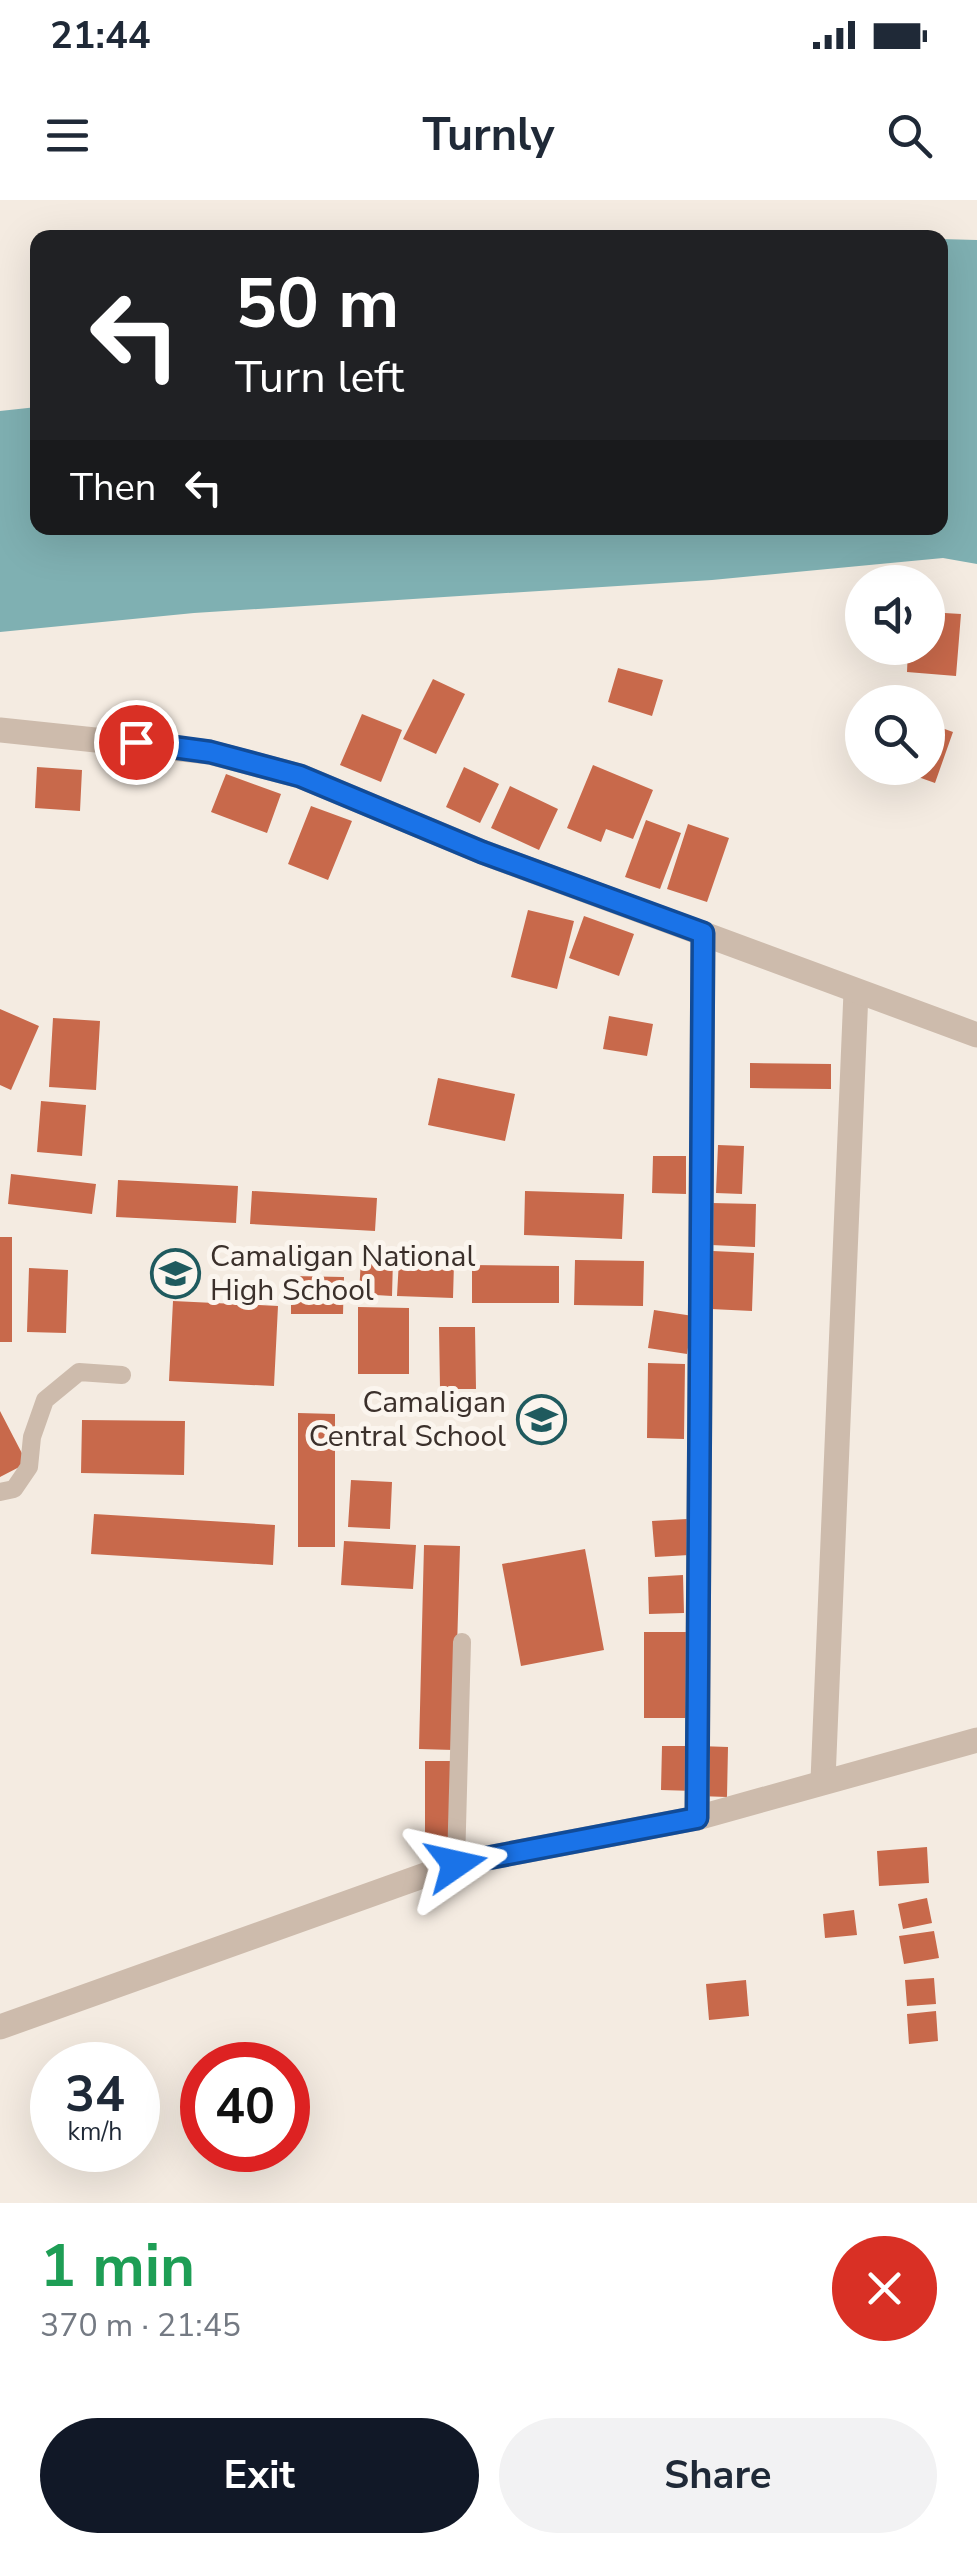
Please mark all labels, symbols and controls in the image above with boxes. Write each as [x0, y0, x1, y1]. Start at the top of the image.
text: 21:44 [50, 10, 151, 61]
text: Turnly [422, 105, 555, 166]
icon: menu [40, 108, 95, 163]
icon: search [882, 108, 937, 163]
text: 50 m [235, 256, 399, 352]
icon: left [70, 270, 200, 400]
text: Turn left [235, 347, 404, 408]
icon: left [176, 460, 231, 515]
text: Then [70, 462, 156, 513]
map controls [845, 565, 945, 785]
button: sound [845, 565, 945, 665]
button: search [845, 685, 945, 785]
pin [94, 700, 179, 785]
icon: arrive [109, 715, 164, 770]
place label: Camaligan National High School [210, 1236, 475, 1311]
school or university icon: Camaligan National High School [149, 1247, 201, 1299]
place label: Camaligan Central School [309, 1382, 506, 1457]
school or university icon: Camaligan Central School [515, 1393, 567, 1445]
position arrow [404, 1812, 508, 1916]
speed limit sign: 40 [180, 2042, 310, 2172]
text: 34 [65, 2060, 125, 2129]
text: km/h [67, 2115, 123, 2149]
text: 1 min [40, 2225, 195, 2307]
button: close [832, 2236, 937, 2341]
text: 370 m · 21:45 [40, 2304, 241, 2347]
button: Exit [40, 2418, 479, 2533]
button: Share [499, 2418, 937, 2533]

